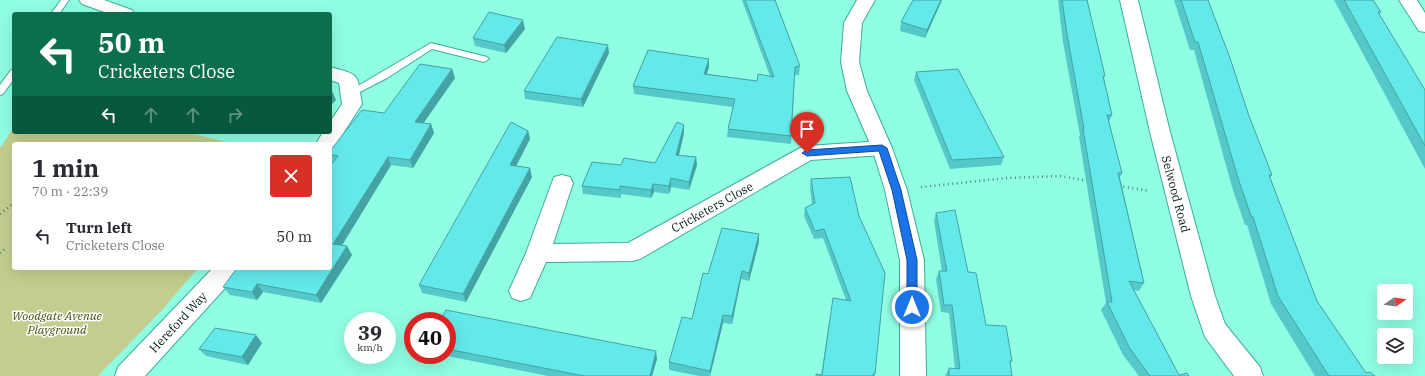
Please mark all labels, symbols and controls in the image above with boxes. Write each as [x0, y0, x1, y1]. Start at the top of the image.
text: 50 m [98, 24, 165, 61]
icon: left [32, 28, 84, 80]
text: Cricketers Close [98, 60, 235, 83]
icon: left [98, 104, 120, 126]
icon: ahead [140, 104, 162, 126]
icon: ahead [182, 104, 204, 126]
icon: right [224, 104, 246, 126]
pin [790, 112, 824, 153]
icon: arrive [796, 118, 818, 140]
text: 1 min [32, 152, 99, 184]
street label: Selwood Road [1159, 154, 1193, 234]
button: close [270, 155, 312, 197]
street label: Cricketers Close [668, 178, 756, 236]
text: 70 m · 22:39 [32, 183, 108, 200]
text: Turn left [66, 218, 132, 237]
icon: left [32, 225, 54, 247]
text: 50 m [276, 227, 312, 246]
text: Cricketers Close [66, 237, 165, 254]
north arrow [1377, 284, 1413, 320]
map controls [1377, 284, 1413, 364]
position arrow [891, 286, 933, 328]
street label: Hereford Way [146, 288, 210, 355]
park label: Woodgate Avenue Playground [12, 308, 103, 337]
speed limit sign: 40 [404, 312, 456, 364]
text: 39 [358, 319, 382, 346]
button: layers [1377, 328, 1413, 364]
text: km/h [357, 341, 383, 354]

